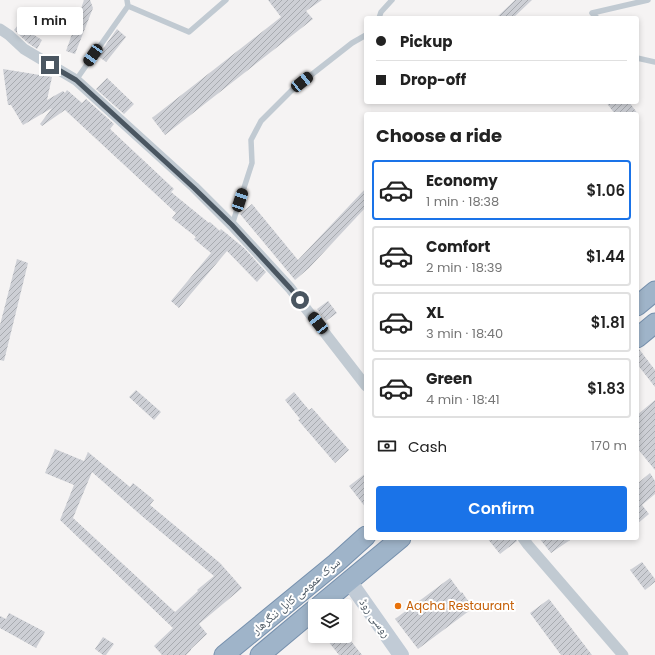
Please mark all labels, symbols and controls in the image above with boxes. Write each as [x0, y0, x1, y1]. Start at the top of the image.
callout: 1 min [17, 7, 83, 35]
text: 1 min [33, 11, 67, 30]
text: Pickup [400, 31, 452, 52]
car [81, 42, 105, 68]
route end [41, 56, 59, 74]
text: Drop-off [400, 69, 466, 90]
car [289, 70, 315, 94]
text: Choose a ride [376, 123, 502, 148]
text: Economy [426, 170, 498, 191]
icon: car [378, 172, 414, 208]
text: $1.06 [587, 180, 625, 201]
car [231, 187, 249, 213]
text: 1 min · 18:38 [426, 192, 499, 211]
text: Comfort [426, 236, 490, 257]
icon: car [378, 238, 414, 274]
text: $1.44 [586, 246, 625, 267]
text: 2 min · 18:39 [426, 258, 503, 277]
route start [291, 291, 309, 309]
text: XL [426, 302, 444, 323]
icon: car [378, 304, 414, 340]
car [306, 310, 330, 336]
text: $1.81 [591, 312, 625, 333]
text: 3 min · 18:40 [426, 324, 503, 343]
text: Green [426, 368, 472, 389]
icon: car [378, 370, 414, 406]
text: $1.83 [587, 378, 625, 399]
text: 4 min · 18:41 [426, 390, 500, 409]
icon: cash [376, 435, 398, 457]
text: Cash [408, 436, 447, 457]
text: 170 m [591, 436, 627, 455]
button: Confirm [376, 486, 627, 532]
street label: سرک عمومی کابل ننگرهار [247, 553, 344, 638]
street label: روسی روڈ [356, 594, 395, 641]
place label: Aqcha Restaurant [406, 597, 514, 614]
map controls [308, 599, 352, 643]
button: layers [308, 599, 352, 643]
marker: Aqcha Restaurant [393, 601, 403, 611]

